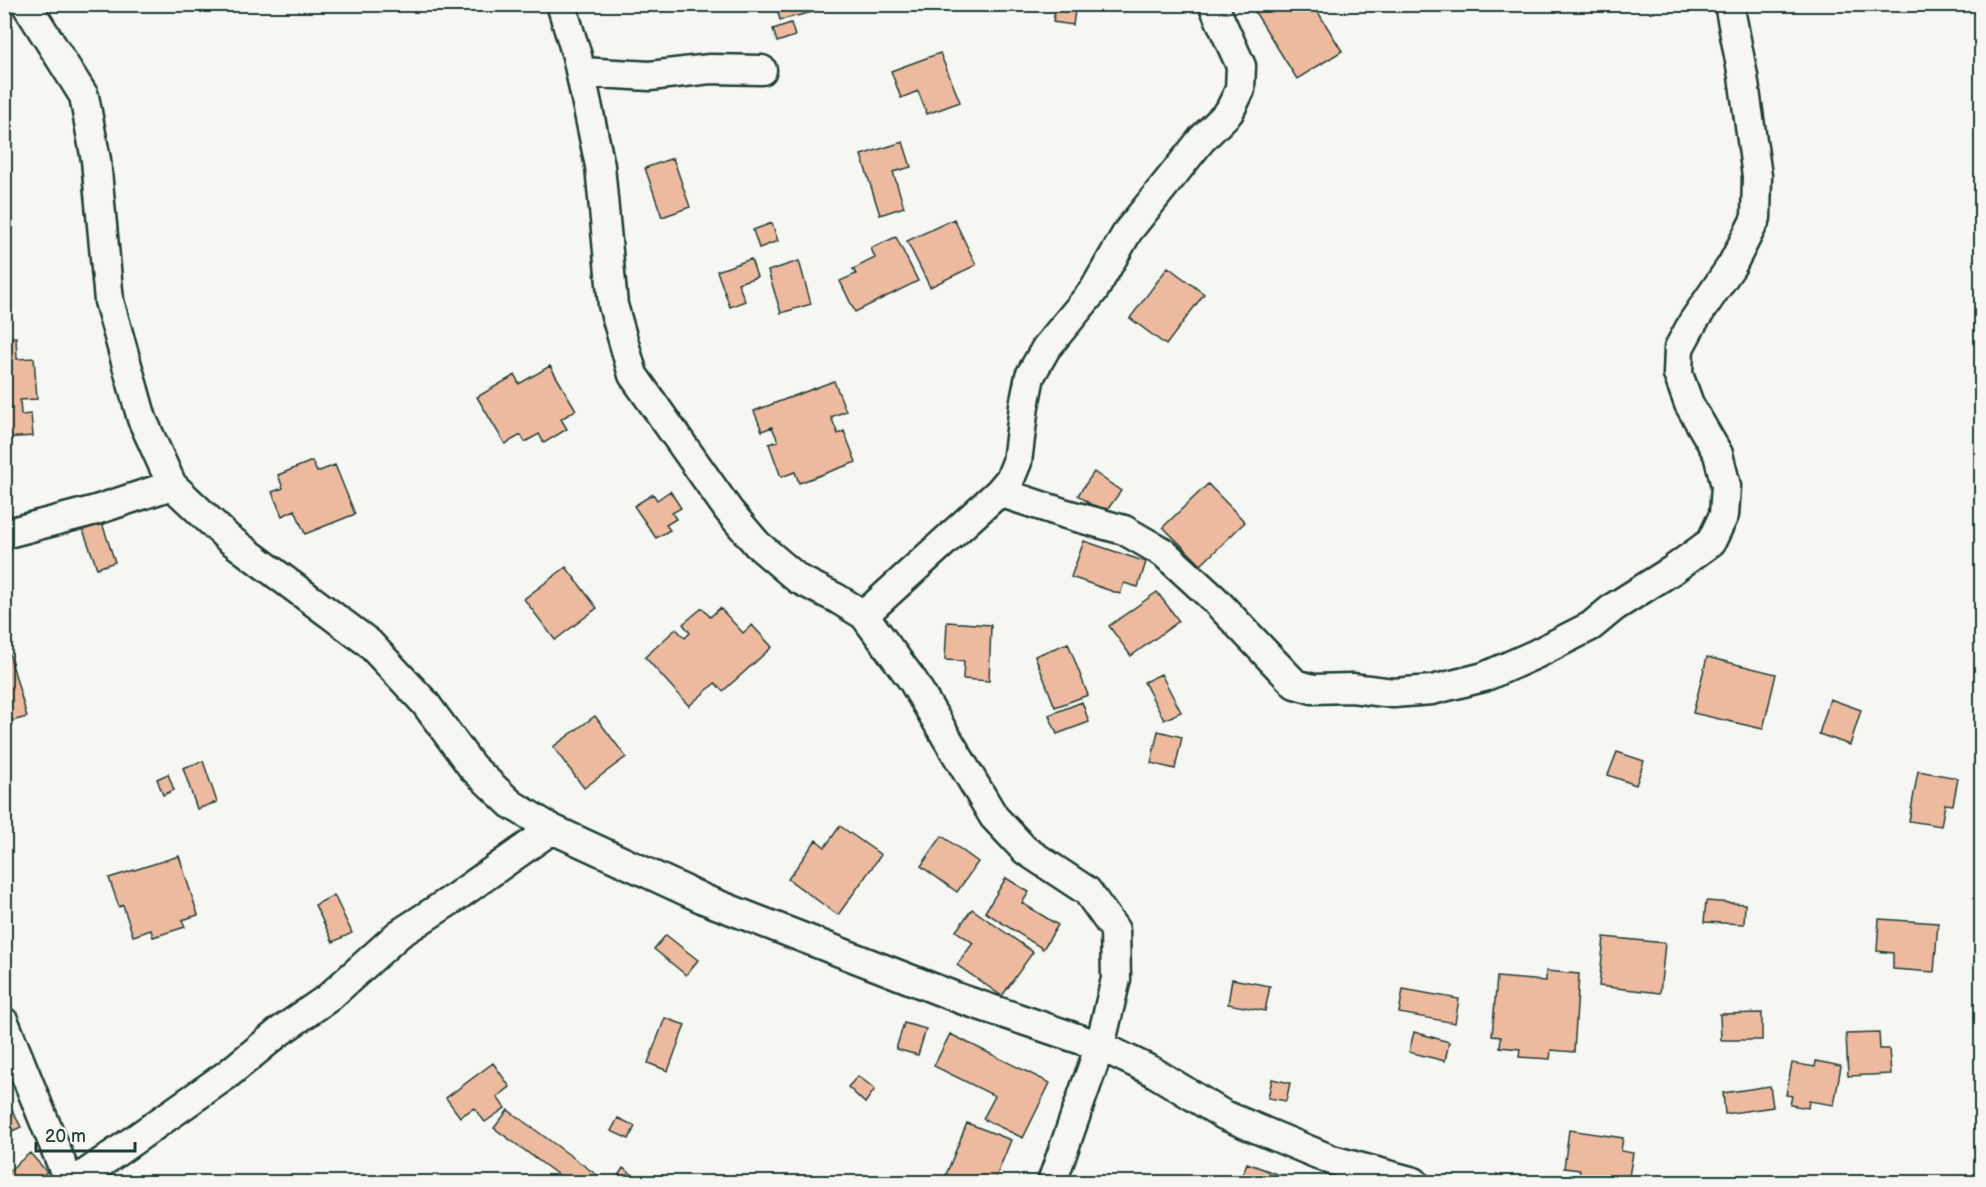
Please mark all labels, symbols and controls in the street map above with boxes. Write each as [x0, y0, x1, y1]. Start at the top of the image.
scale bar [36, 1115, 135, 1153]
text: 20 m [45, 1126, 86, 1147]

